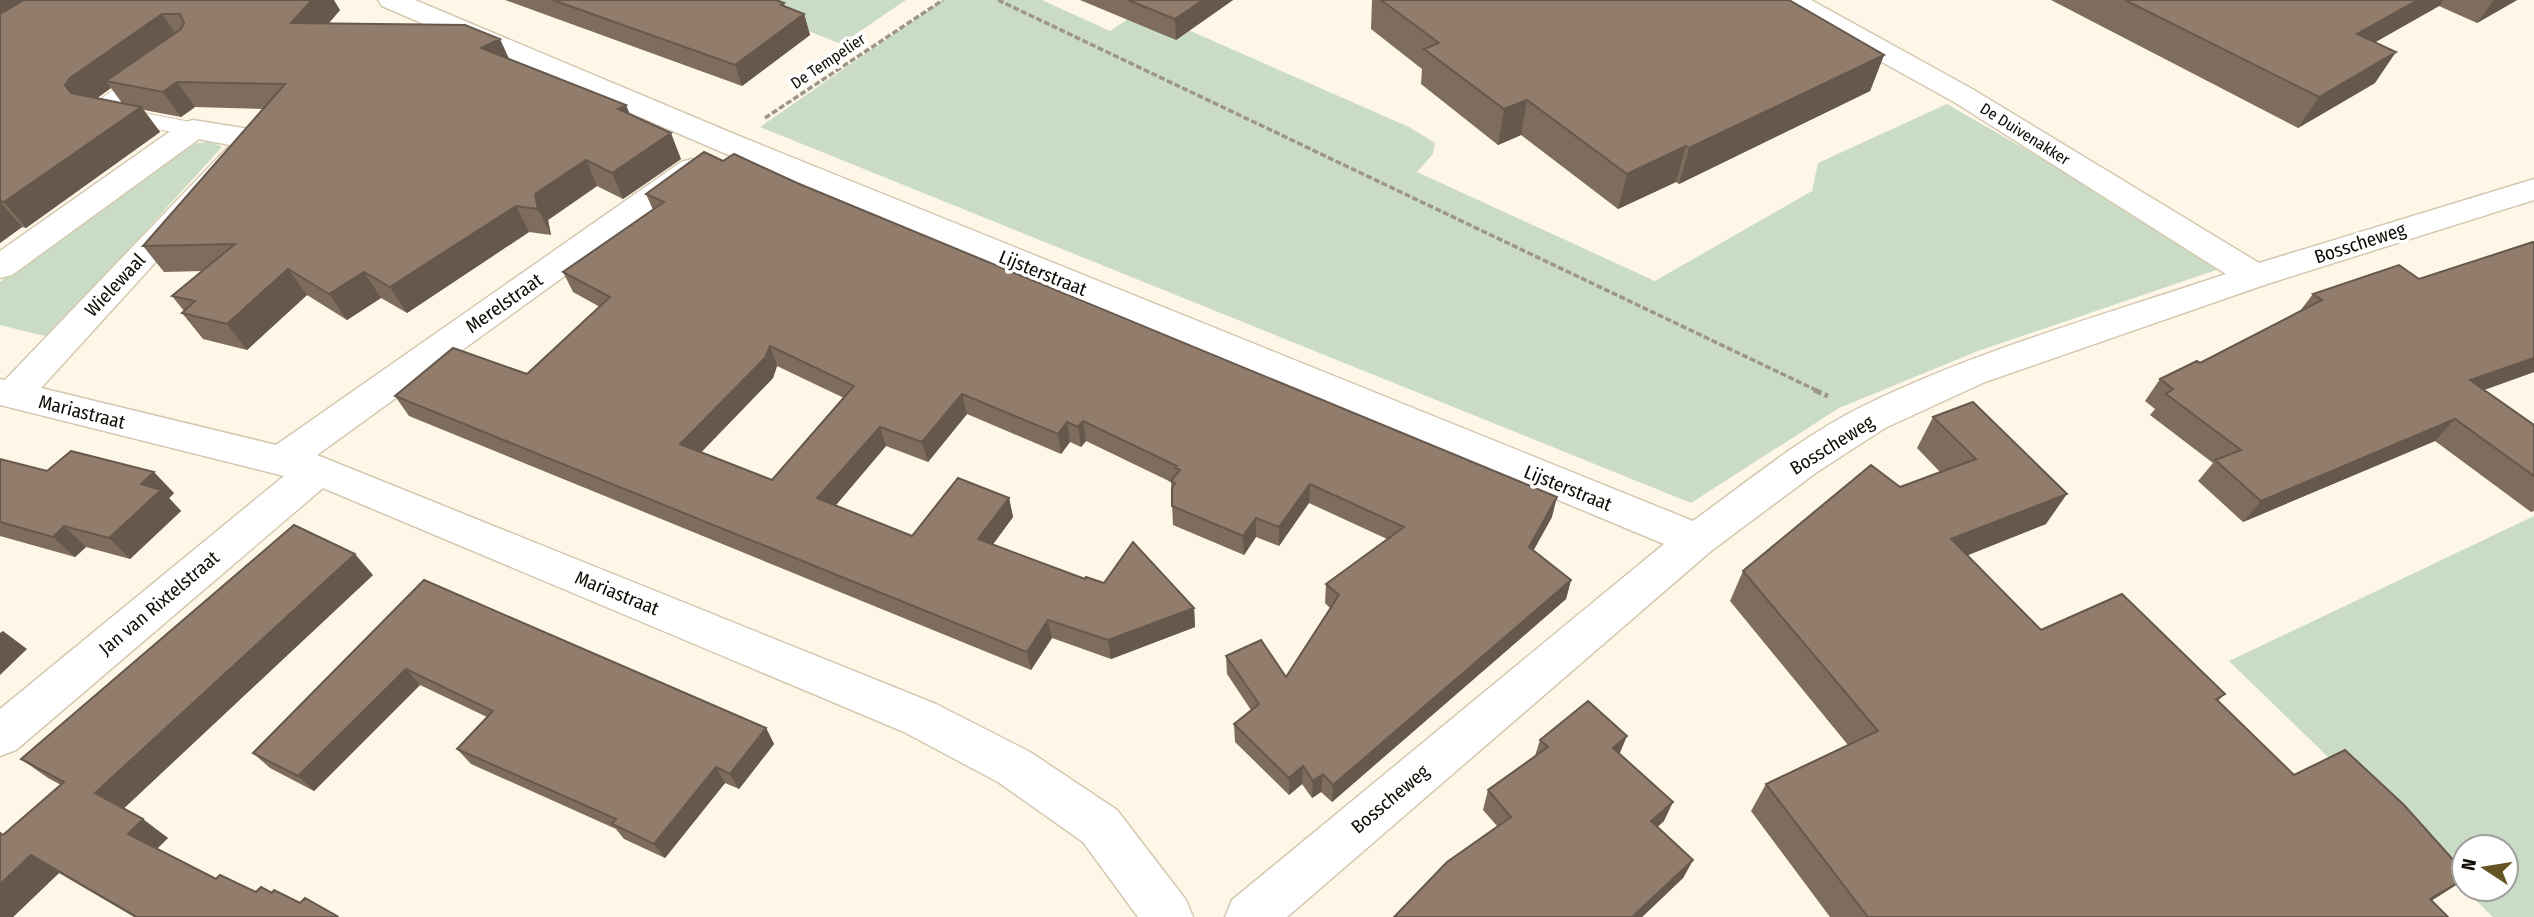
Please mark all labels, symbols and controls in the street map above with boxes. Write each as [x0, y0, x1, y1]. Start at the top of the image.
street label: De Tempelier [787, 29, 869, 93]
street label: De Duivenakker [1977, 99, 2074, 169]
street label: Bosscheweg [2311, 217, 2409, 269]
street label: Lijsterstraat [996, 245, 1091, 301]
street label: Wielewaal [80, 249, 150, 321]
street label: Merelstraat [461, 268, 547, 338]
street label: Mariastraat [36, 390, 128, 434]
street label: Bosscheweg [1786, 410, 1878, 480]
street label: Lijsterstraat [1521, 460, 1616, 516]
street label: Jan van Rixtelstraat [94, 546, 224, 660]
street label: Mariastraat [572, 566, 663, 621]
street label: Bosscheweg [1346, 760, 1434, 838]
north arrow [2450, 833, 2520, 903]
text: N [2456, 857, 2481, 873]

